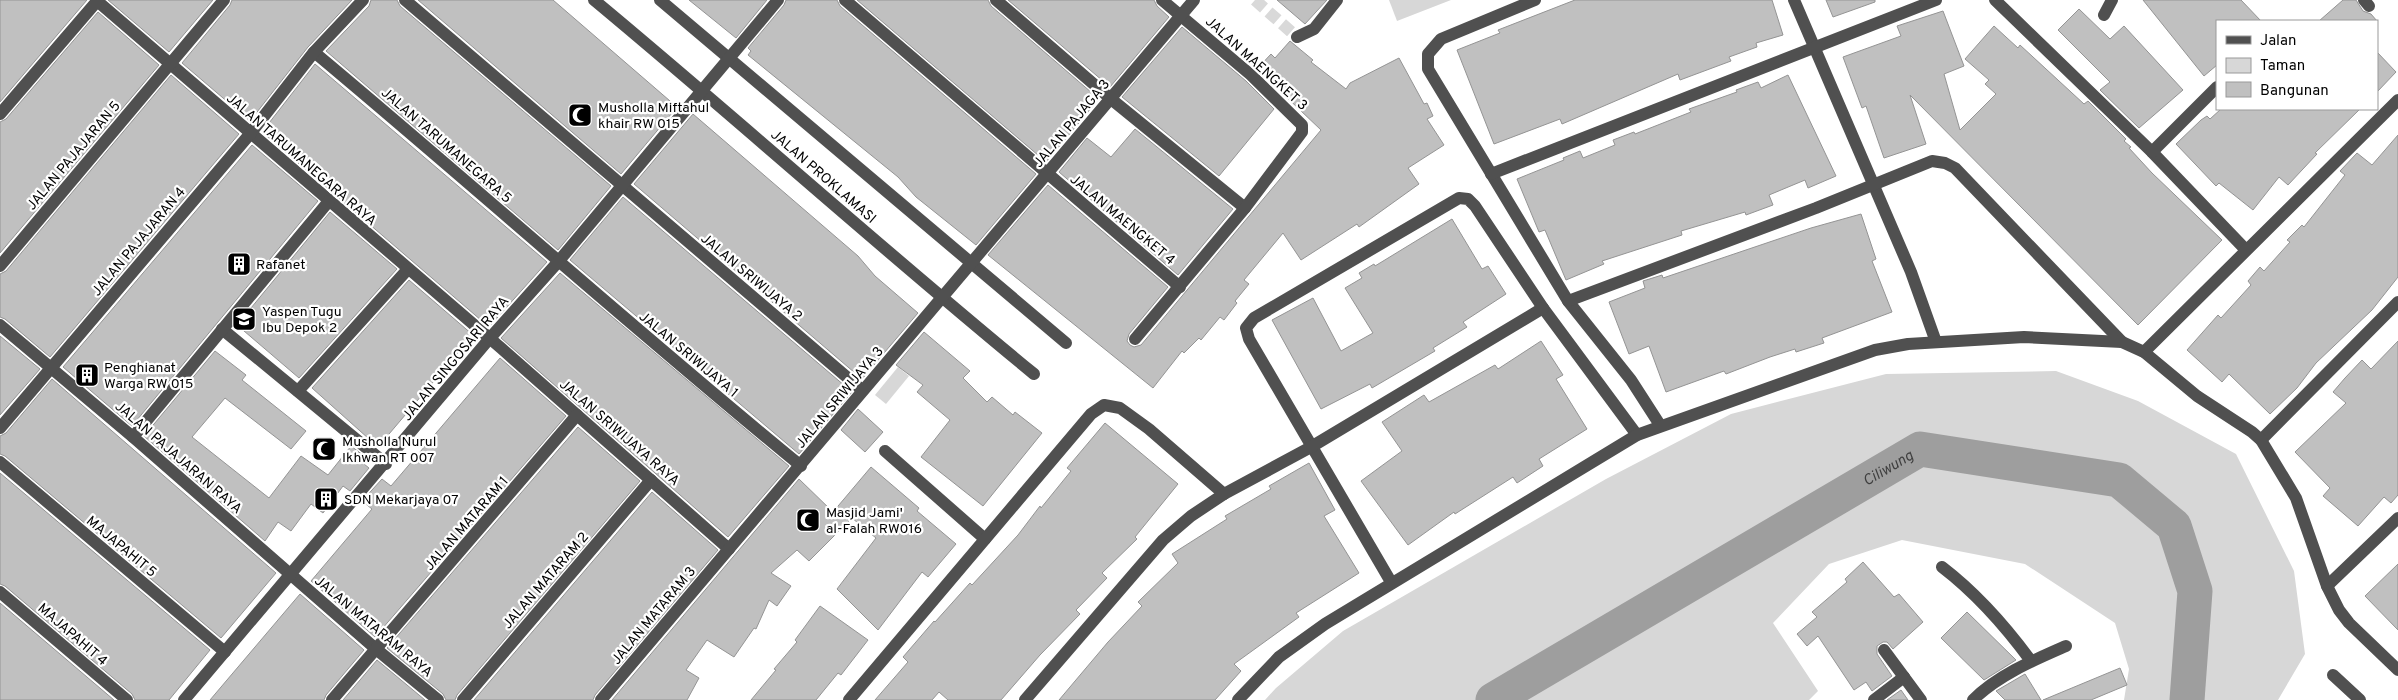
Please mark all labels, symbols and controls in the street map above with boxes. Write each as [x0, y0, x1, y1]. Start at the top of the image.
street label: JALAN MAENGKET 3 [1201, 14, 1311, 115]
legend [2216, 20, 2378, 110]
text: Jalan [2260, 32, 2297, 51]
text: Taman [2260, 57, 2305, 76]
street label: JALAN PAJAGA 3 [1030, 76, 1114, 171]
text: Bangunan [2260, 82, 2329, 101]
street label: JALAN TARUMANEGARA 5 [377, 85, 515, 207]
street label: JALAN TARUMANEGARA RAYA [223, 90, 379, 230]
street label: JALAN PAJAJARAN 5 [24, 98, 125, 214]
place label: Musholla Miftahul khair RW 015 [598, 100, 709, 133]
mosque icon: Musholla Miftahul khair RW 015 [567, 102, 593, 128]
street label: JALAN PROKLAMASI [767, 127, 879, 228]
street label: JALAN MAENGKET 4 [1066, 171, 1178, 269]
street label: JALAN PAJAJARAN 4 [89, 184, 190, 300]
street label: JALAN SRIWIJAYA 2 [697, 231, 805, 326]
building icon: Rafanet [226, 251, 252, 277]
place label: Rafanet [256, 257, 305, 274]
street label: JALAN SINGOSARI RAYA [399, 293, 513, 425]
place label: Yaspen Tugu Ibu Depok 2 [262, 304, 342, 337]
school or university icon: Yaspen Tugu Ibu Depok 2 [231, 306, 257, 332]
street label: JALAN SRIWIJAYA 1 [635, 309, 741, 402]
street label: JALAN SRIWIJAYA 3 [793, 344, 888, 452]
place label: Penghianat Warga RW 015 [104, 360, 194, 393]
building icon: Penghianat Warga RW 015 [74, 362, 100, 388]
street label: JALAN SRIWIJAYA RAYA [555, 376, 683, 490]
street label: JALAN PAJAJARAN RAYA [111, 398, 245, 518]
place label: Musholla Nurul Ikhwan RT 007 [342, 434, 436, 467]
mosque icon: Musholla Nurul Ikhwan RT 007 [311, 436, 337, 462]
water label: Ciliwung [1860, 447, 1918, 491]
street label: JALAN MATARAM 1 [422, 473, 513, 575]
building icon: SDN Mekarjaya 07 [313, 486, 339, 512]
place label: SDN Mekarjaya 07 [344, 492, 458, 509]
place label: Masjid Jami' al-Falah RW016 [826, 505, 922, 538]
mosque icon: Masjid Jami' al-Falah RW016 [795, 507, 821, 533]
street label: MAJAPAHIT 5 [82, 513, 160, 582]
street label: JALAN MATARAM 2 [499, 529, 593, 633]
street label: JALAN MATARAM 3 [608, 564, 700, 668]
street label: JALAN MATARAM RAYA [311, 573, 435, 681]
street label: MAJAPAHIT 4 [34, 600, 110, 670]

